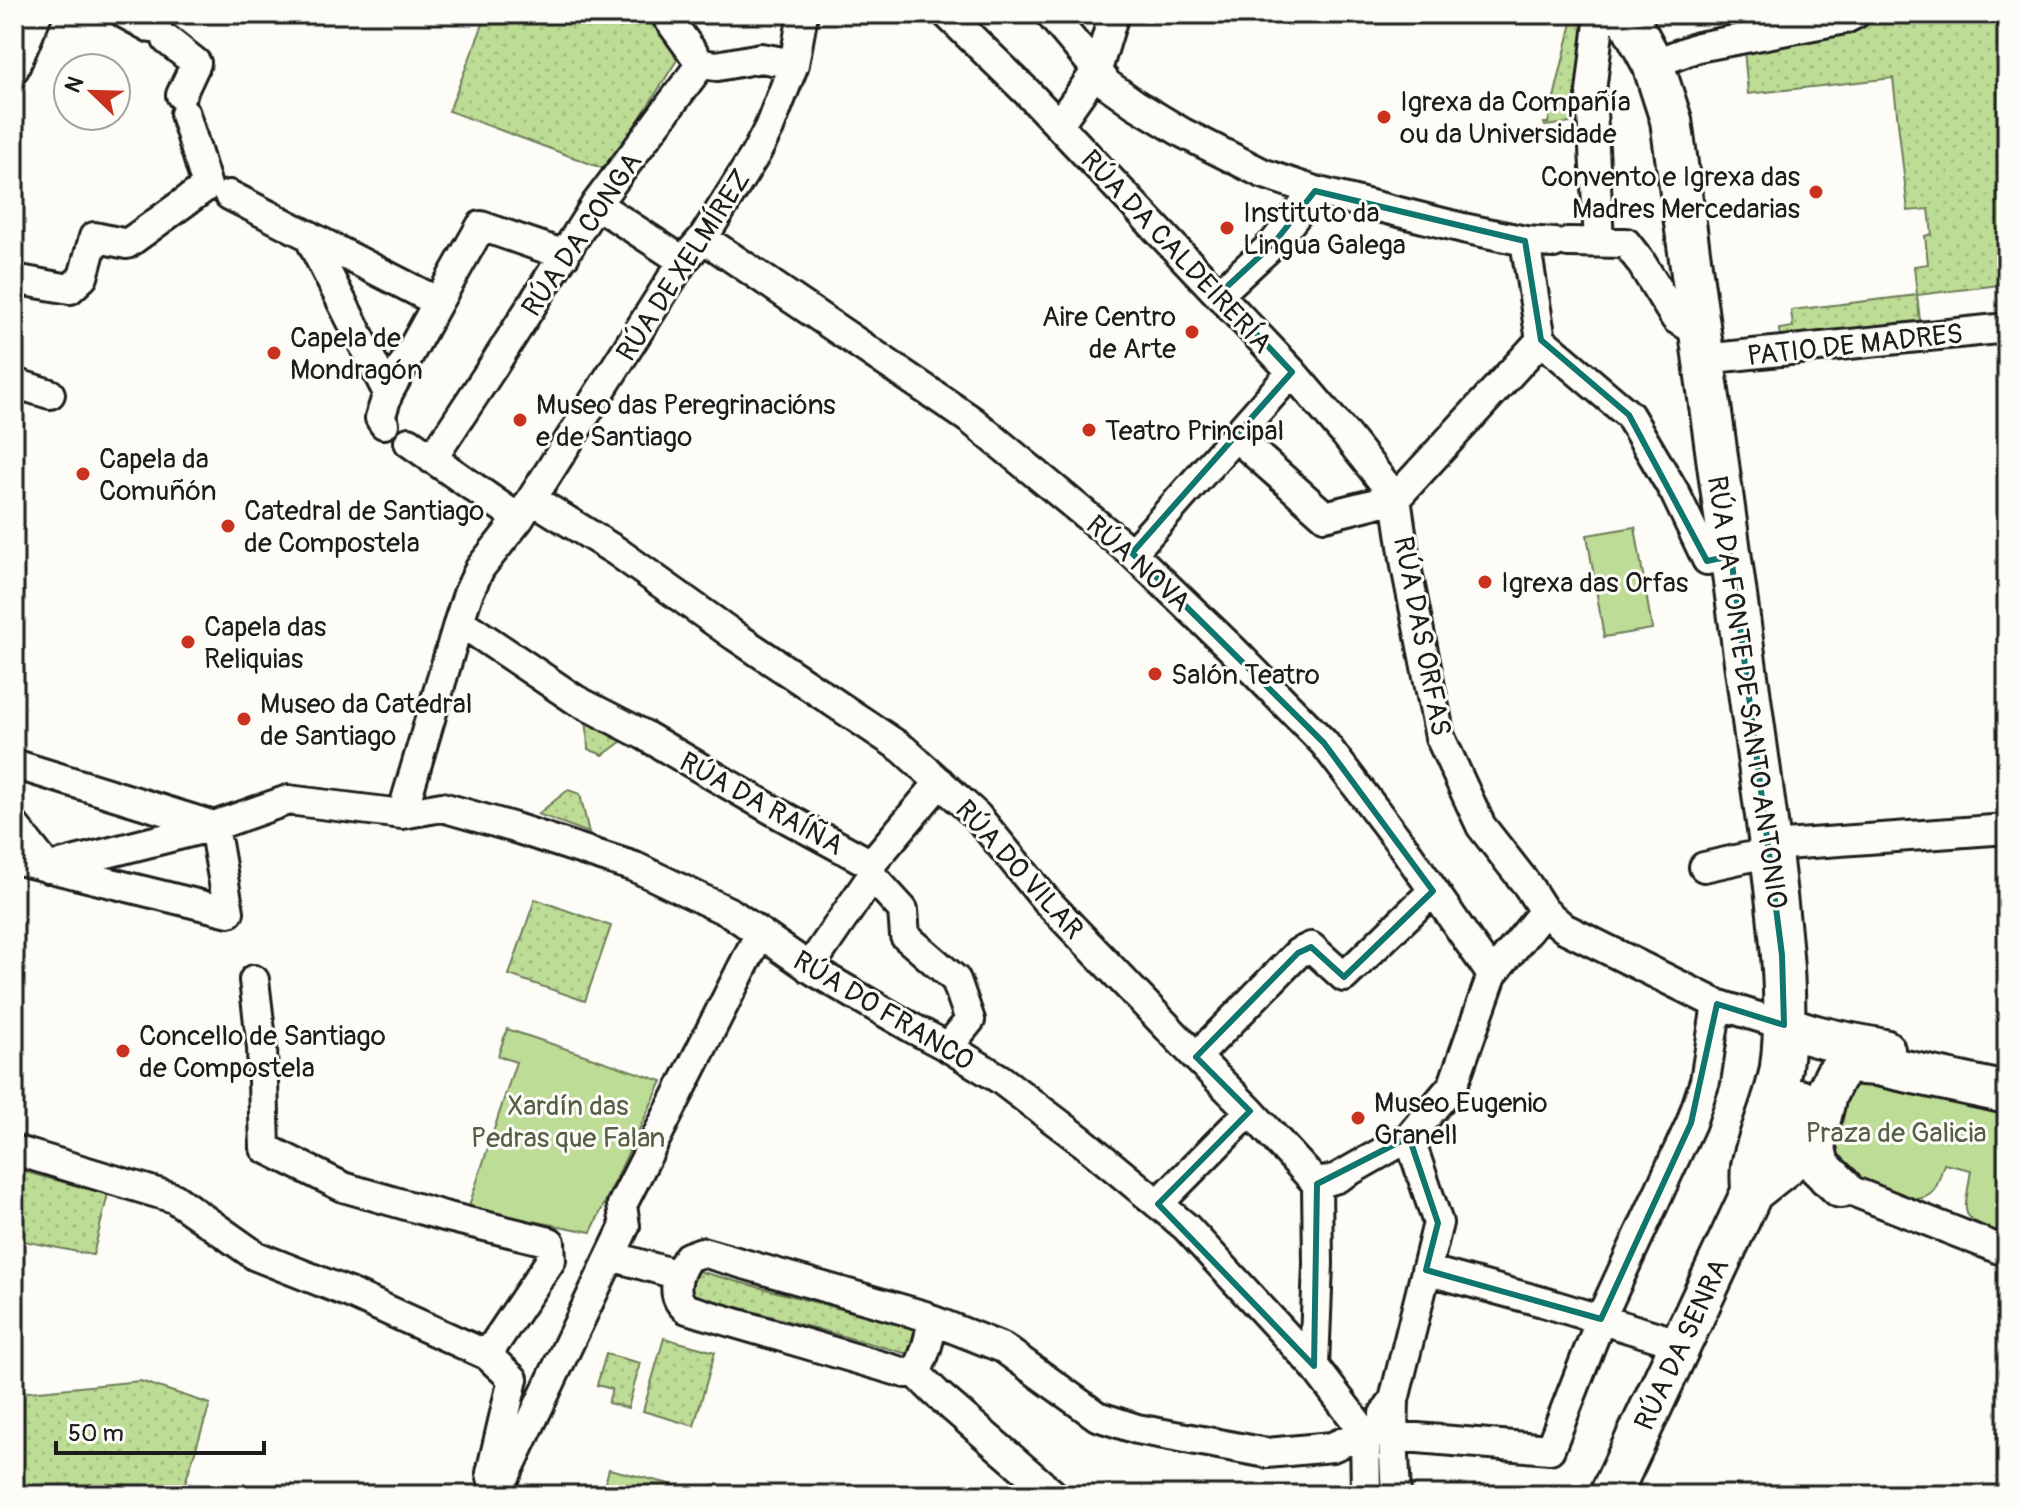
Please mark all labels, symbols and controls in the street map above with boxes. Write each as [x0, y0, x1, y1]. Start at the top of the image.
north arrow [52, 52, 132, 132]
text: N [59, 72, 90, 97]
place label: Igrexa da Compañía ou da Universidade [1400, 85, 1631, 152]
marker: Igrexa da Compañía ou da Universidade [1375, 108, 1393, 126]
street label: RÚA DA CALDEIRERÍA [1073, 143, 1279, 361]
street label: RÚA DA CONGA [514, 146, 650, 324]
place label: Convento e Igrexa das Madres Mercedarias [1541, 160, 1800, 227]
street label: RÚA DE XELMÍREZ [609, 163, 759, 368]
marker: Convento e Igrexa das Madres Mercedarias [1807, 183, 1825, 201]
place label: Instituto da Lingua Galega [1243, 196, 1406, 263]
marker: Instituto da Lingua Galega [1218, 219, 1236, 237]
place label: Aire Centro de Arte [1042, 300, 1176, 367]
street label: PATIO DE MADRES [1746, 317, 1965, 374]
place label: Capela de Mondragón [290, 321, 423, 388]
marker: Aire Centro de Arte [1183, 323, 1201, 341]
marker: Capela de Mondragón [265, 344, 283, 362]
place label: Museo das Peregrinacións e de Santiago [536, 388, 836, 455]
marker: Museo das Peregrinacións e de Santiago [511, 411, 529, 429]
place label: Teatro Principal [1105, 414, 1284, 449]
marker: Teatro Principal [1080, 421, 1098, 439]
place label: Capela da Comuñón [99, 442, 217, 509]
marker: Capela da Comuñón [74, 465, 92, 483]
street label: RÚA DA FONTE DE SANTO ANTONIO [1699, 474, 1794, 911]
place label: Catedral de Santiago de Compostela [244, 494, 484, 561]
street label: RÚA NOVA [1078, 508, 1198, 620]
marker: Catedral de Santiago de Compostela [219, 517, 237, 535]
street label: RÚA DAS ORFAS [1385, 534, 1458, 739]
place label: Igrexa das Orfas [1501, 566, 1689, 601]
marker: Igrexa das Orfas [1476, 573, 1494, 591]
place label: Capela das Reliquias [204, 610, 327, 677]
marker: Capela das Reliquias [179, 633, 197, 651]
place label: Salón Teatro [1171, 658, 1320, 693]
marker: Salón Teatro [1146, 665, 1164, 683]
place label: Museo da Catedral de Santiago [260, 687, 472, 754]
marker: Museo da Catedral de Santiago [235, 710, 253, 728]
street label: RÚA DA RAÍÑA [673, 745, 849, 864]
street label: RÚA DO VILAR [947, 793, 1091, 947]
street label: RÚA DO FRANCO [787, 944, 980, 1079]
place label: Concello de Santiago de Compostela [139, 1019, 386, 1086]
marker: Concello de Santiago de Compostela [114, 1042, 132, 1060]
place label: Museo Eugenio Granell [1374, 1086, 1548, 1153]
park label: Xardín das Pedras que Falan [471, 1089, 665, 1156]
marker: Museo Eugenio Granell [1349, 1109, 1367, 1127]
park label: Praza de Galicia [1806, 1116, 1986, 1151]
street label: RÚA DA SENRA [1627, 1253, 1737, 1436]
scale bar [56, 1405, 264, 1455]
text: 50 m [68, 1419, 124, 1448]

